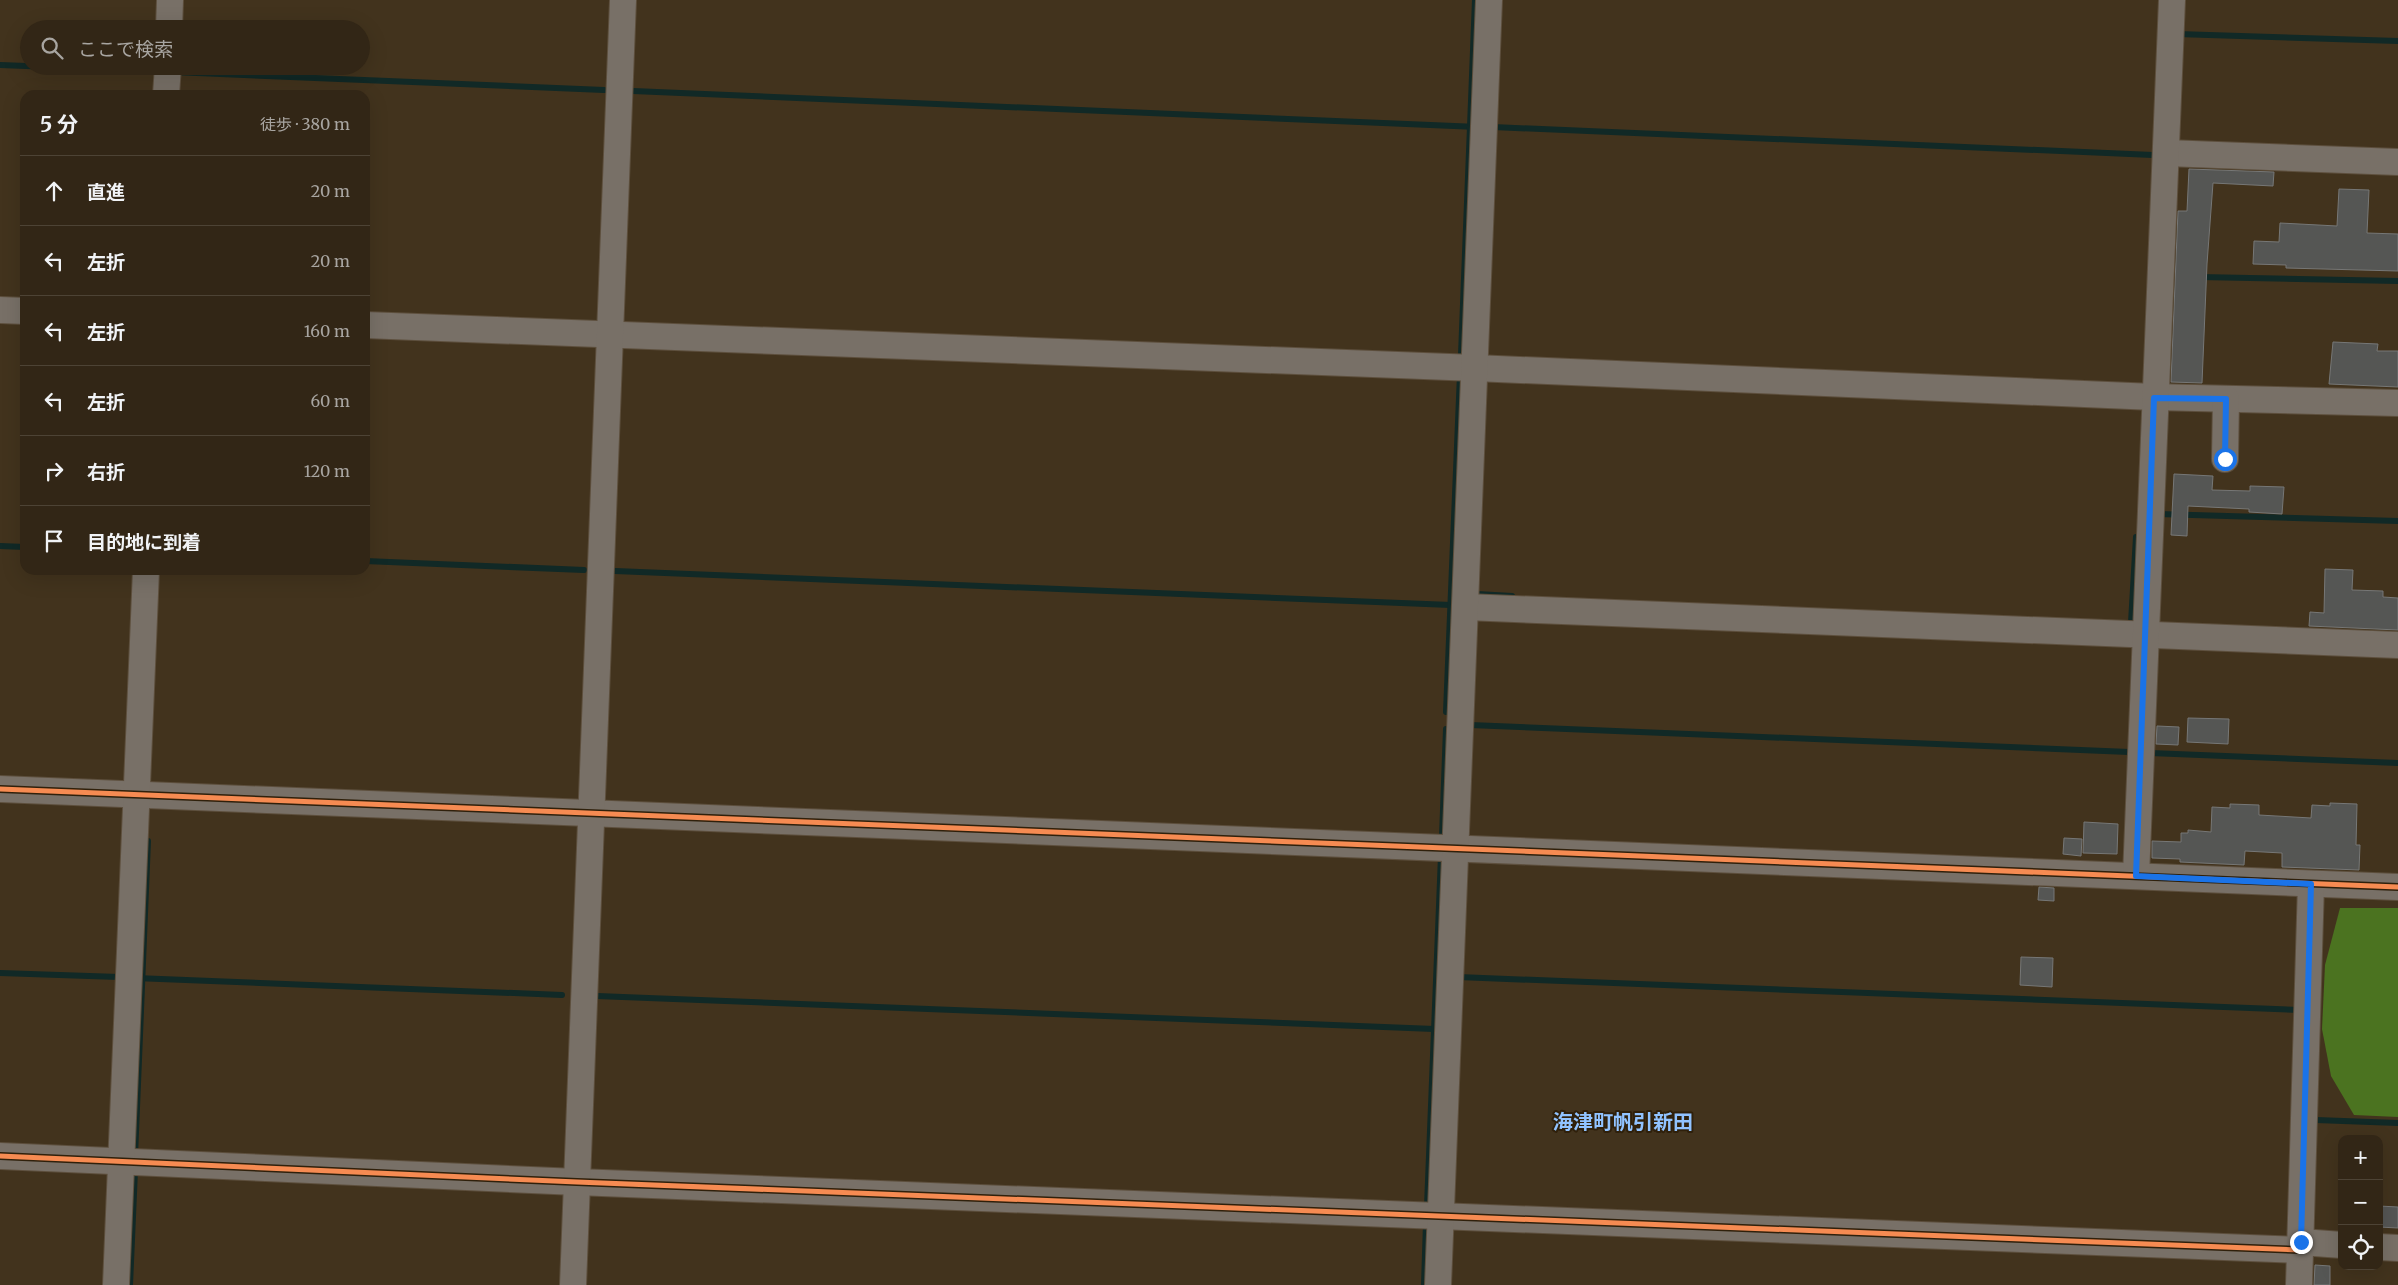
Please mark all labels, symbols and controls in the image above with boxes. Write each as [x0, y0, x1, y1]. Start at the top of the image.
search box [20, 20, 370, 75]
icon: search [38, 34, 66, 62]
text: ここで検索 [78, 37, 173, 61]
text: 5 分 [40, 111, 78, 138]
text: 徒歩 · 380 m [260, 114, 350, 134]
icon: ahead [40, 177, 68, 205]
text: 直進 [87, 180, 125, 204]
text: 20 m [311, 181, 350, 201]
icon: left [40, 247, 68, 275]
text: 左折 [87, 250, 125, 274]
text: 20 m [311, 251, 350, 271]
icon: left [40, 317, 68, 345]
text: 左折 [87, 320, 125, 344]
text: 160 m [304, 321, 350, 341]
icon: left [40, 387, 68, 415]
text: 左折 [87, 390, 125, 414]
text: 60 m [310, 391, 350, 411]
route start [2214, 448, 2237, 471]
icon: right [40, 457, 68, 485]
text: 右折 [87, 460, 125, 484]
text: 120 m [304, 461, 350, 481]
icon: arrive [40, 527, 68, 555]
text: 目的地に到着 [87, 530, 201, 554]
district label: 海津町帆引新田 [1553, 1109, 1693, 1134]
map controls [2338, 1135, 2383, 1270]
button: + [2338, 1135, 2383, 1180]
button: − [2338, 1180, 2383, 1225]
button: locate [2338, 1225, 2383, 1270]
route end [2290, 1231, 2313, 1254]

